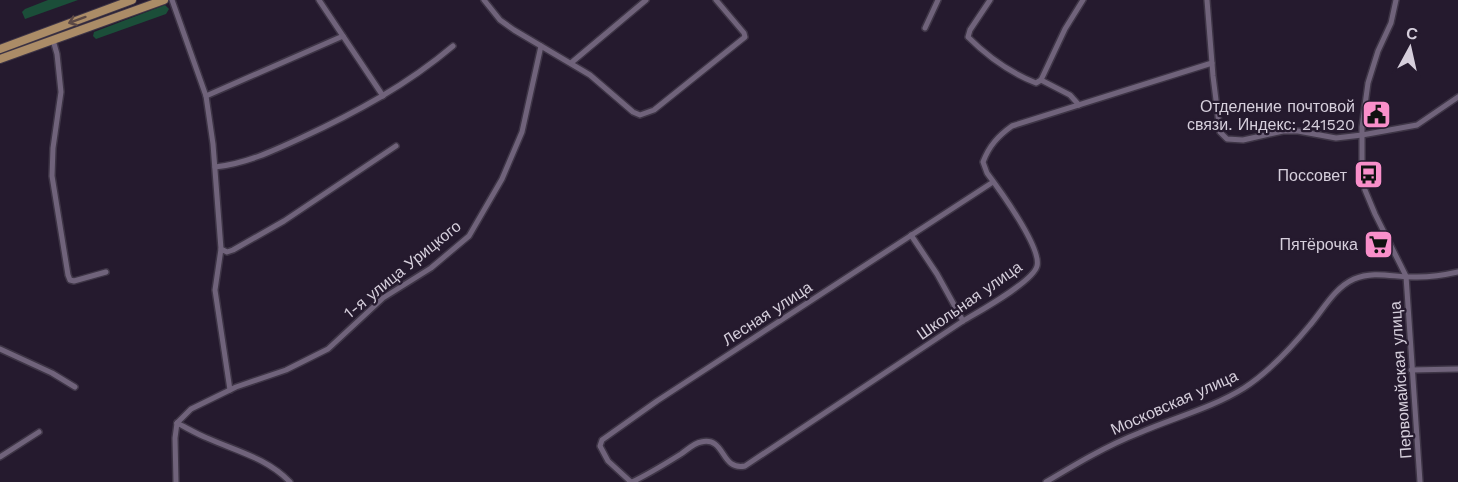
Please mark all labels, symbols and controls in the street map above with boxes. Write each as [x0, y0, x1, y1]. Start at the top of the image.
one-way arrow [68, 16, 87, 27]
north arrow [1380, 18, 1440, 78]
text: С [1405, 23, 1419, 44]
place label: Отделение почтовой связи. Индекс: 241520 [1187, 97, 1355, 134]
public building icon: Отделение почтовой связи. Индекс: 241520 [1360, 99, 1392, 131]
bus stop icon: Поссовет [1352, 159, 1384, 191]
place label: Поссовет [1278, 166, 1348, 185]
street label: 1-я улица Урицкого [340, 216, 465, 322]
supermarket icon: Пятёрочка [1363, 228, 1395, 260]
place label: Пятёрочка [1280, 235, 1358, 254]
street label: Школьная улица [913, 257, 1026, 344]
street label: Лесная улица [719, 277, 816, 350]
street label: Первомайская улица [1386, 301, 1415, 459]
street label: Московская улица [1108, 366, 1241, 439]

